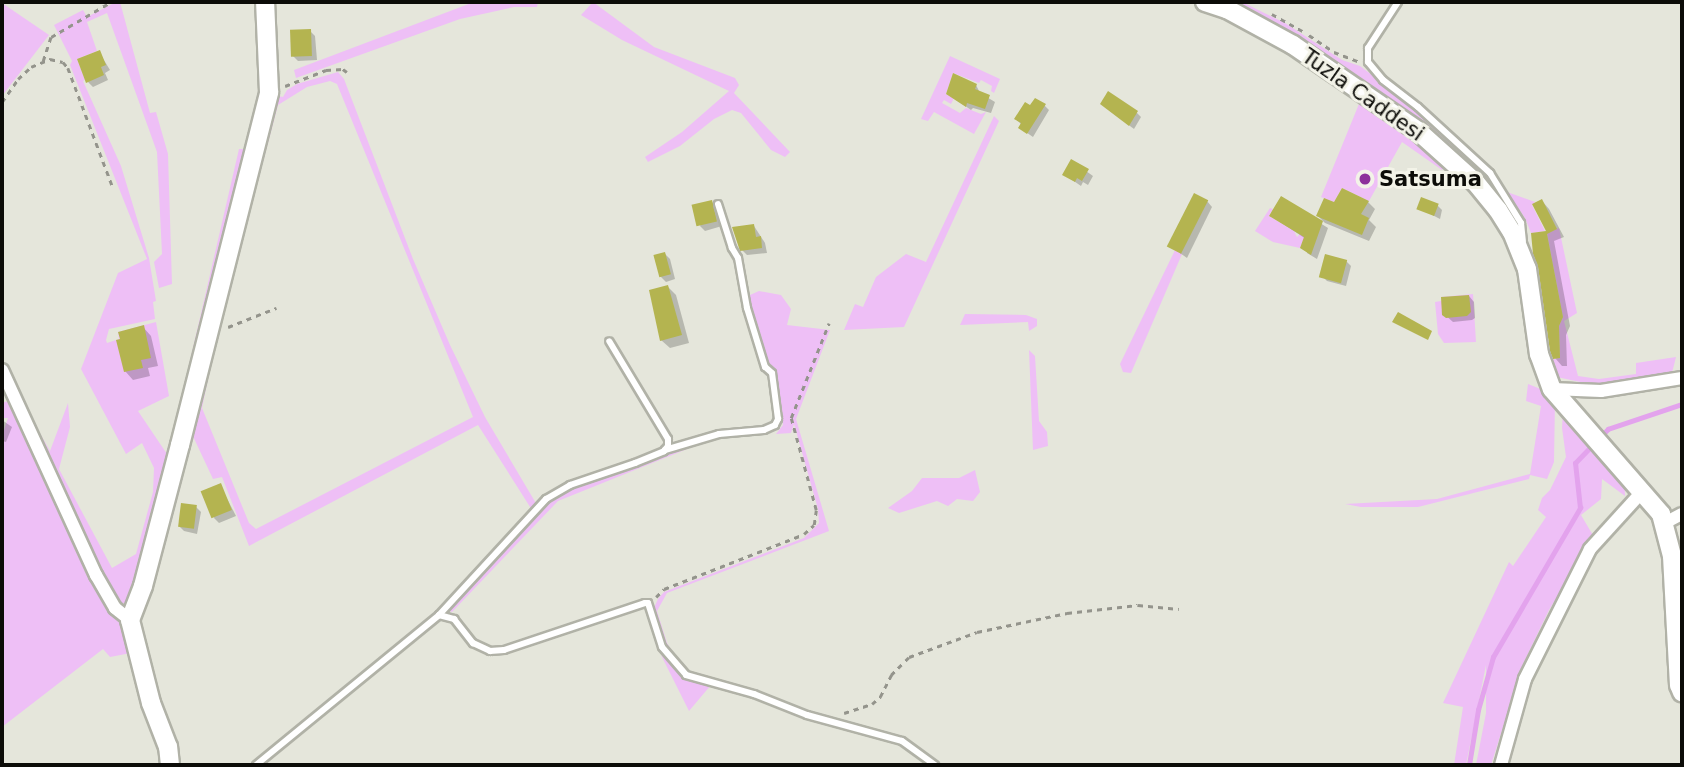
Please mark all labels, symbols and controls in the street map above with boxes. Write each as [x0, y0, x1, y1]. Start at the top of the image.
street label: Tuzla Caddesi [1297, 44, 1429, 146]
place label: Satsuma [1379, 166, 1482, 192]
marker: Satsuma [1357, 171, 1373, 187]

